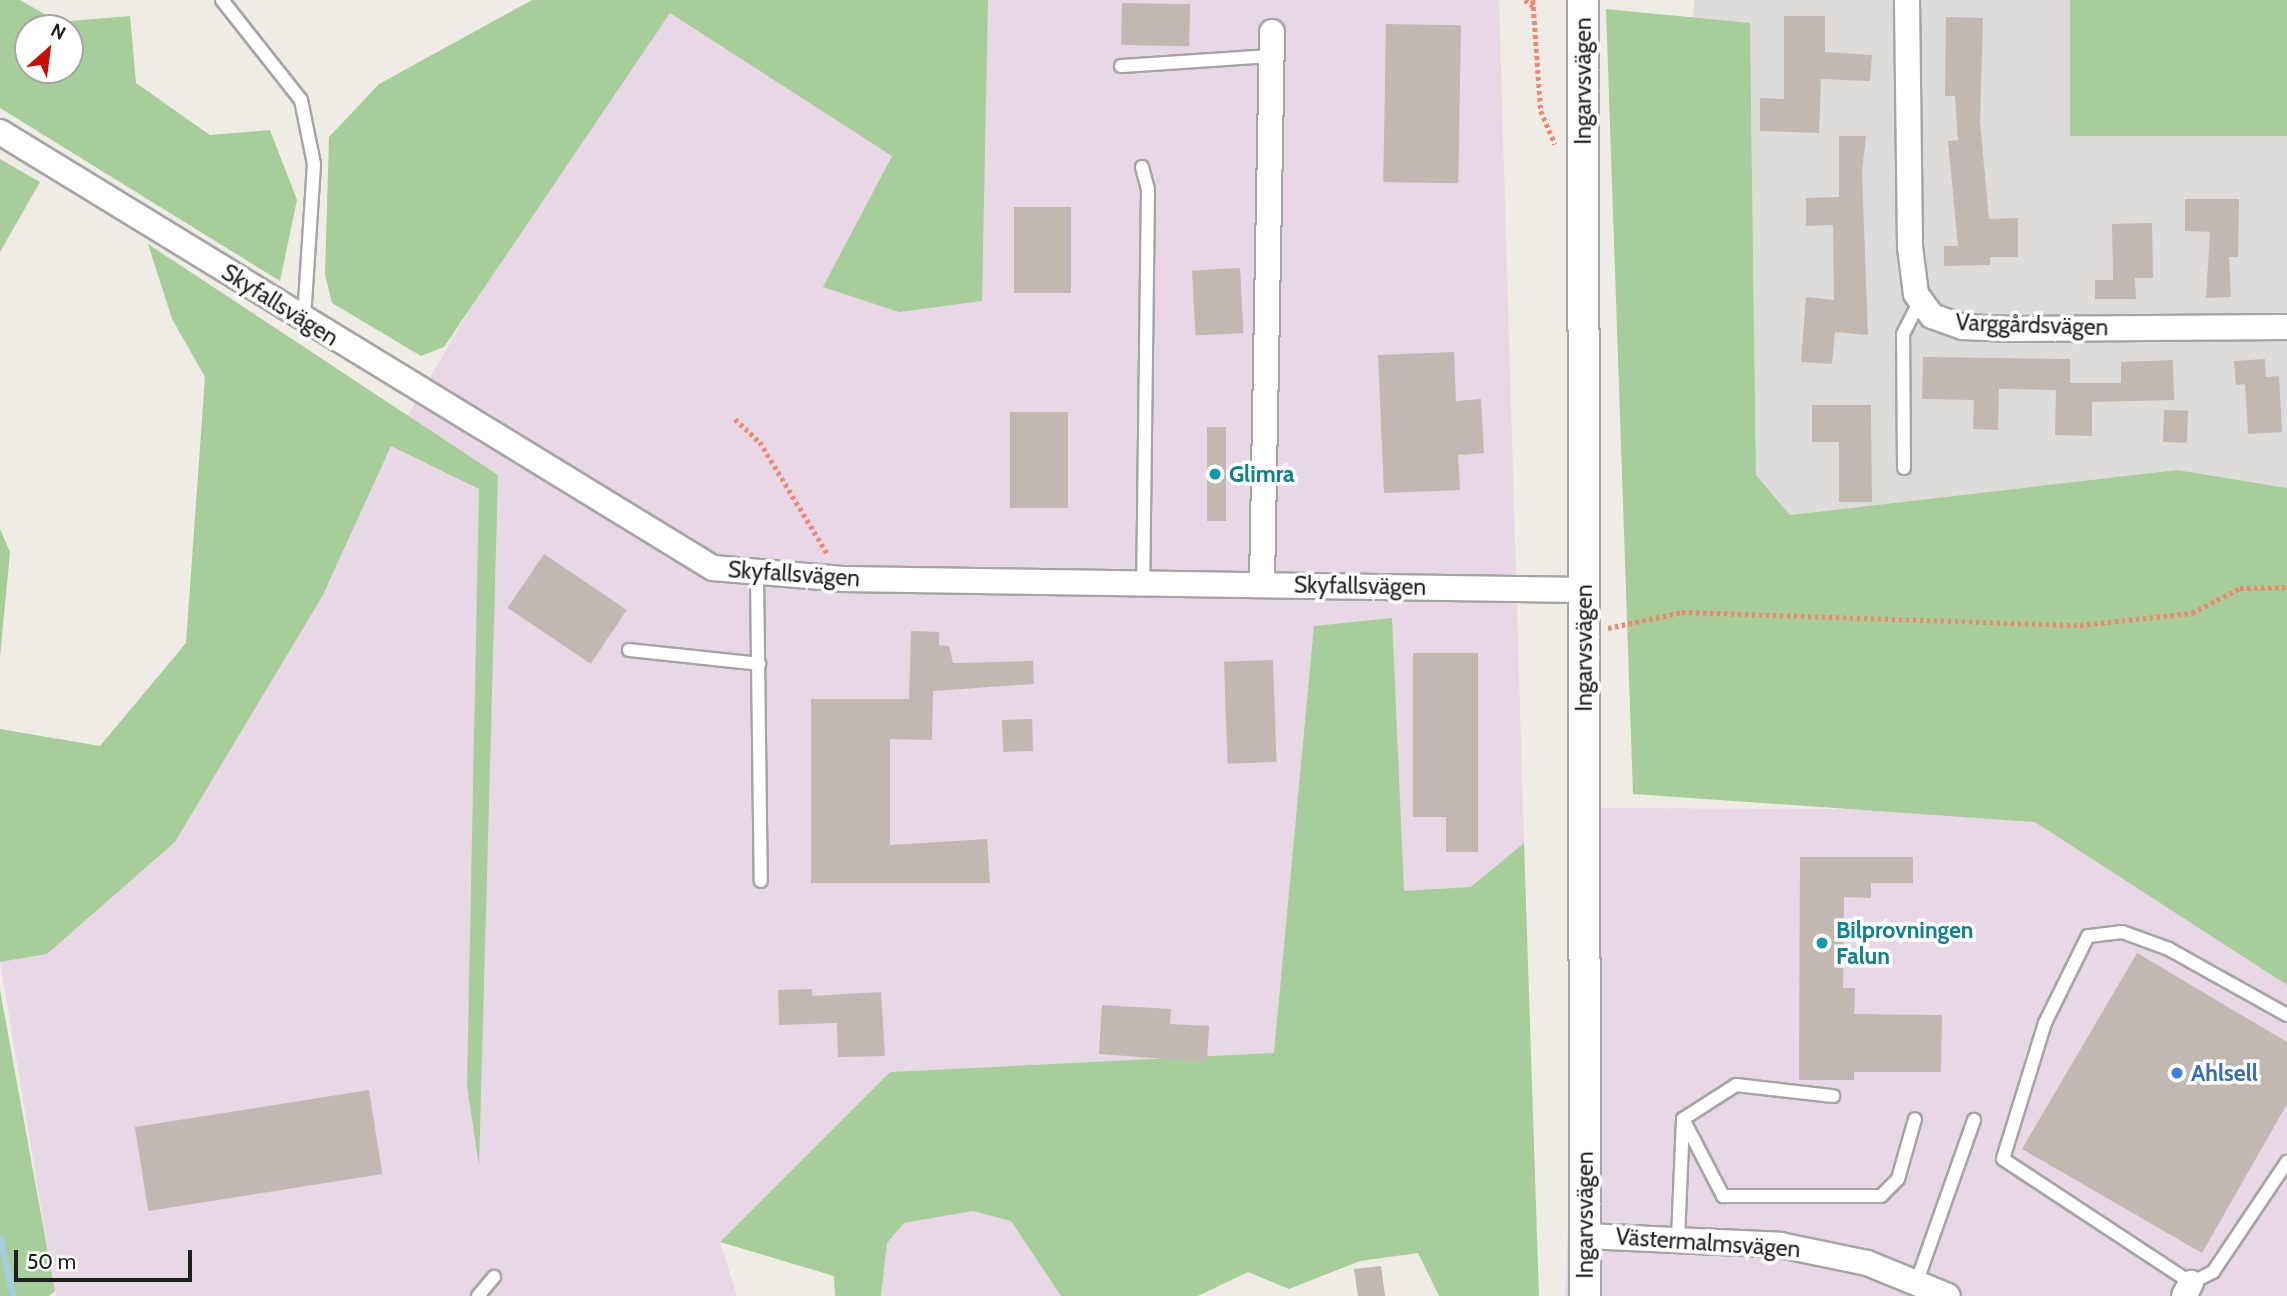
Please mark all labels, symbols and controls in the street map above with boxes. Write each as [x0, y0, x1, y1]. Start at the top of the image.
north arrow [14, 14, 84, 84]
street label: Ingarvsvägen [1569, 17, 1597, 145]
text: N [47, 18, 69, 45]
street label: Skyfallsvägen [217, 258, 343, 352]
street label: Varggårdsvägen [1955, 309, 2109, 341]
place label: Glimra [1229, 460, 1295, 488]
marker: Glimra [1207, 466, 1223, 482]
street label: Skyfallsvägen [727, 556, 861, 592]
street label: Skyfallsvägen [1294, 571, 1426, 601]
street label: Ingarvsvägen [1570, 584, 1598, 712]
place label: Bilprovningen Falun [1836, 916, 1974, 970]
marker: Bilprovningen Falun [1814, 935, 1830, 951]
place label: Ahlsell [2191, 1059, 2258, 1087]
marker: Ahlsell [2169, 1065, 2185, 1081]
street label: Ingarvsvägen [1571, 1151, 1599, 1279]
street label: Västermalmsvägen [1615, 1223, 1801, 1263]
scale bar [18, 1236, 196, 1280]
text: 50 m [27, 1249, 76, 1274]

